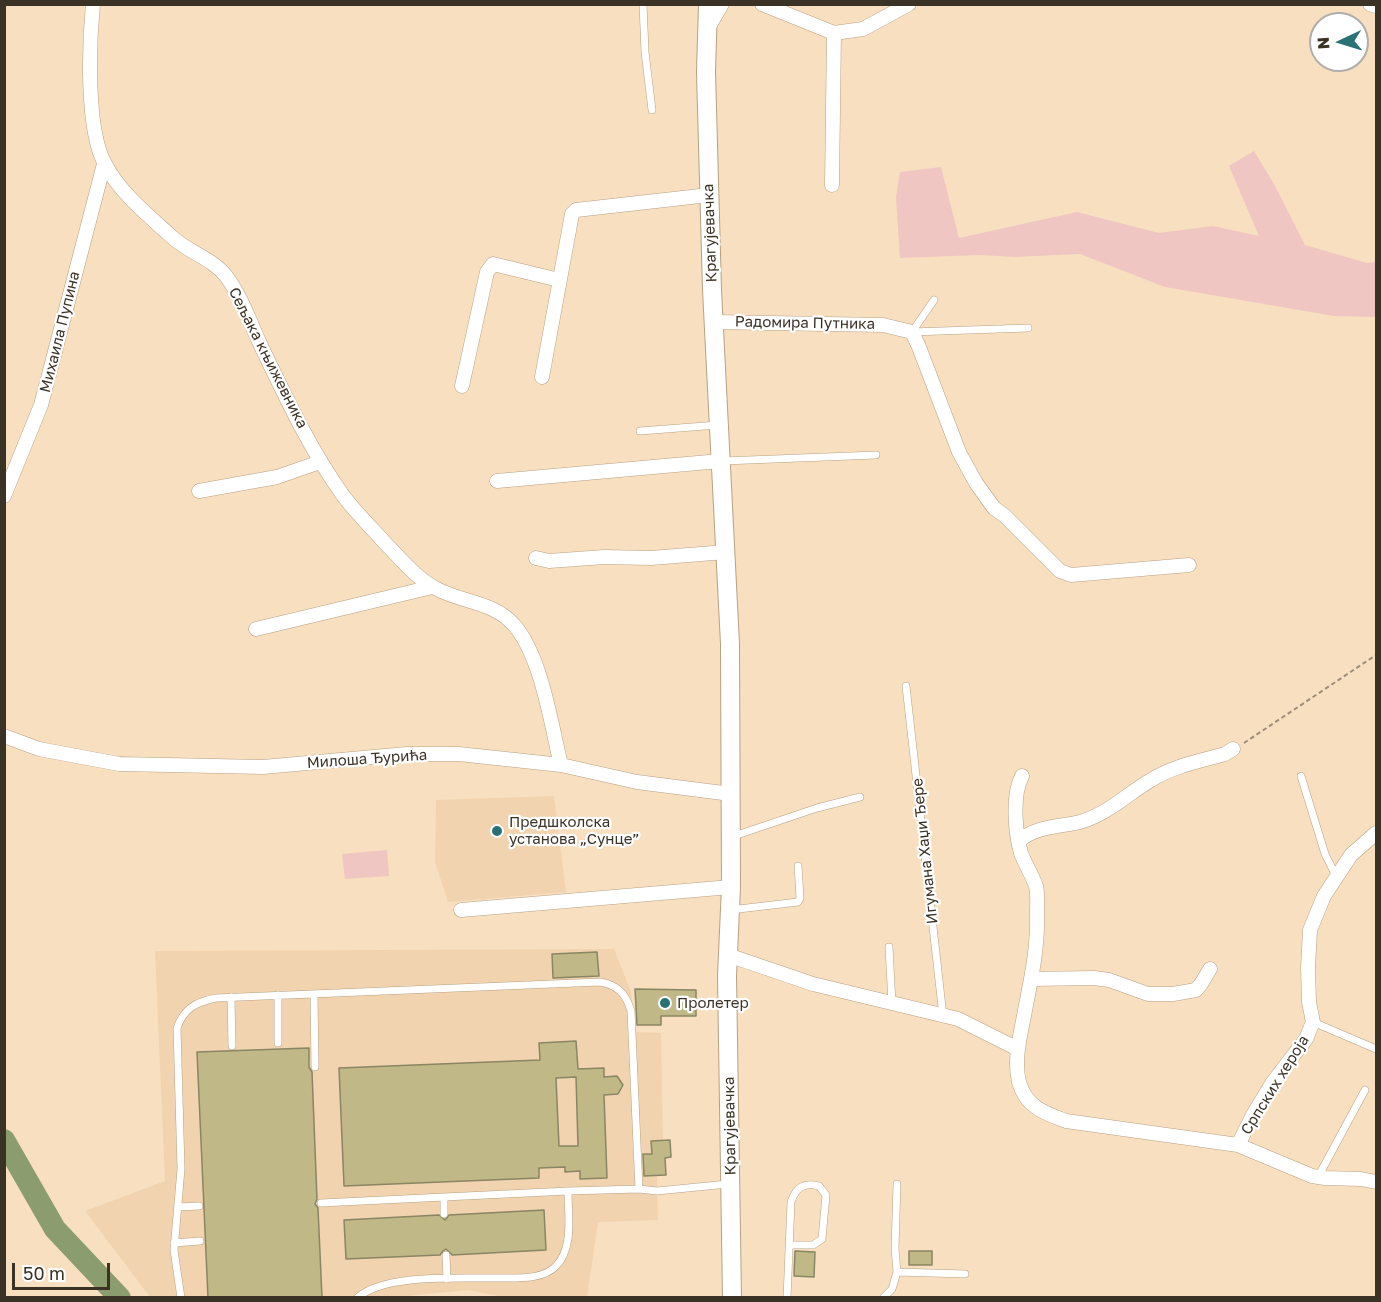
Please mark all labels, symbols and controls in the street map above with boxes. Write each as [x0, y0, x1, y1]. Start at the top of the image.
north arrow [1309, 12, 1369, 72]
text: N [1313, 36, 1333, 50]
street label: Крагујевачка [699, 183, 721, 283]
street label: Михаила Пупина [36, 270, 84, 394]
street label: Сељака књижевника [225, 285, 311, 431]
street label: Радомира Путника [735, 313, 875, 333]
street label: Милоша Ђурића [306, 746, 428, 772]
street label: Игумана Хаџи Ђере [908, 777, 942, 925]
place label: Предшколска установа „Сунце” [509, 813, 640, 848]
marker: Предшколска установа „Сунце” [490, 824, 504, 838]
place label: Пролетер [677, 994, 749, 1012]
marker: Пролетер [658, 996, 672, 1010]
street label: Српских хероја [1237, 1032, 1313, 1138]
street label: Крагујевачка [720, 1076, 740, 1176]
scale bar [15, 1251, 112, 1289]
text: 50 m [23, 1262, 65, 1284]

